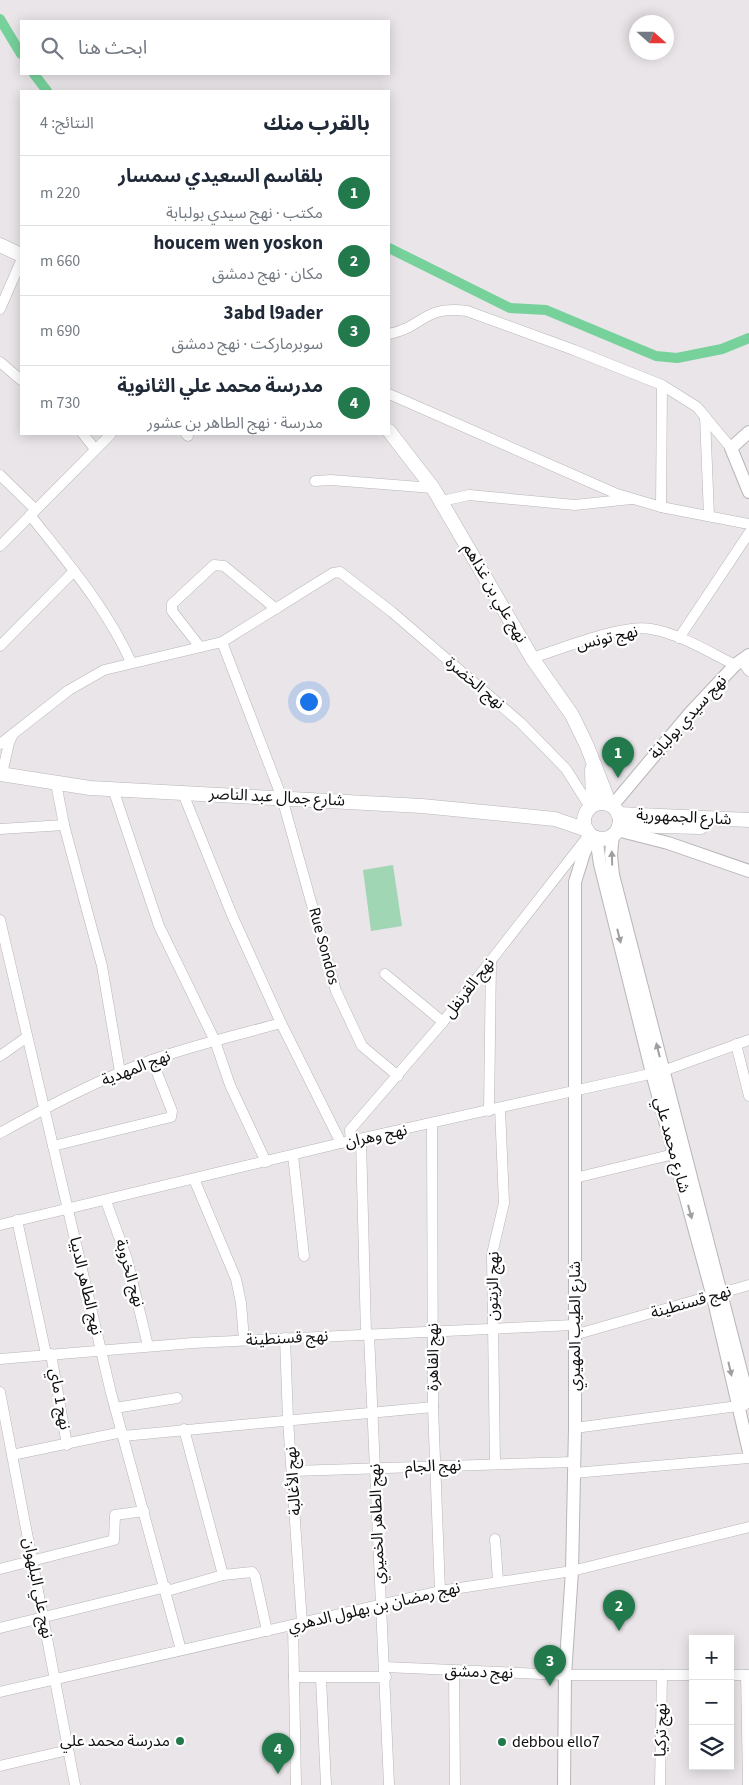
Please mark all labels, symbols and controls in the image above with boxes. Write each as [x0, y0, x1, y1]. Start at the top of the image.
north arrow [629, 15, 674, 60]
search box [20, 20, 390, 75]
icon: search [38, 34, 66, 62]
text: ابحث هنا [78, 35, 147, 62]
text: بالقرب منك [263, 108, 370, 138]
text: النتائج: 4 [40, 112, 94, 134]
text: بلقاسم السعيدي سمسار [118, 163, 323, 190]
text: 220 m [40, 182, 80, 204]
text: 1 [350, 182, 358, 204]
text: مكتب · نهج سيدي بولبابة [166, 202, 323, 224]
text: houcem wen yoskon [154, 230, 323, 257]
text: 660 m [40, 250, 80, 272]
text: 2 [350, 250, 358, 272]
text: مكان · نهج دمشق [212, 263, 323, 285]
text: 3abd l9ader [224, 300, 323, 327]
text: 690 m [40, 320, 80, 342]
text: 3 [350, 320, 358, 342]
text: سوبرماركت · نهج دمشق [172, 333, 323, 355]
text: مدرسة محمد علي الثانوية [117, 373, 323, 400]
text: 730 m [40, 392, 80, 414]
text: 4 [350, 392, 358, 414]
text: مدرسة · نهج الطاهر بن عشور [147, 412, 323, 434]
street label: نهج علي بن غذاهم [457, 539, 532, 647]
street label: نهج تونس [574, 620, 640, 657]
street label: نهج الخضرة [440, 652, 509, 715]
street label: نهج سيدي بولبابة [644, 670, 733, 765]
your location [296, 689, 322, 715]
pin: 1 [602, 737, 634, 778]
street label: شارع جمال عبد الناصر [207, 782, 346, 813]
street label: شارع الجمهورية [636, 804, 732, 831]
one-way arrow [608, 850, 616, 866]
street label: Rue Sondos [303, 905, 345, 987]
one-way arrow [615, 929, 623, 944]
street label: نهج القرنفل [438, 953, 501, 1024]
one-way arrow [654, 1042, 662, 1057]
street label: نهج المهدية [98, 1045, 174, 1092]
street label: شارع محمد علي [648, 1095, 695, 1196]
street label: نهج وهران [343, 1119, 409, 1154]
one-way arrow [686, 1204, 694, 1220]
street label: نهج الطاهر الدبيا [63, 1235, 108, 1337]
street label: نهج الخروبة [109, 1236, 150, 1310]
street label: نهج الزيتون [481, 1251, 506, 1321]
street label: شارع الطيب المهيري [564, 1261, 587, 1391]
street label: نهج قسنطينة [648, 1280, 734, 1325]
street label: نهج القاهرة [422, 1323, 445, 1391]
street label: نهج قسنطينة [245, 1325, 329, 1352]
one-way arrow [726, 1362, 734, 1377]
street label: نهج 1 ماي [43, 1366, 76, 1432]
street label: نهج الأغالبة [280, 1446, 307, 1516]
street label: نهج الجام [404, 1454, 462, 1479]
street label: نهج الطاهر الخميري [364, 1463, 391, 1585]
street label: نهج علي البلهوان [16, 1536, 59, 1641]
street label: نهج رمضان بن بهلول الدهري [286, 1576, 462, 1638]
pin: 2 [603, 1590, 635, 1631]
map controls [689, 1635, 734, 1770]
button: + [689, 1635, 734, 1680]
pin: 3 [534, 1645, 566, 1686]
street label: نهج دمشق [444, 1660, 514, 1685]
button: − [689, 1680, 734, 1725]
street label: نهج تركيا [650, 1703, 673, 1757]
button: layers [689, 1725, 734, 1770]
place label: مدرسة محمد علي [60, 1730, 170, 1753]
place label: debbou ello7 [512, 1731, 600, 1753]
pin: 4 [262, 1733, 294, 1774]
marker: مدرسة محمد علي [174, 1735, 186, 1747]
marker: debbou ello7 [496, 1736, 508, 1748]

